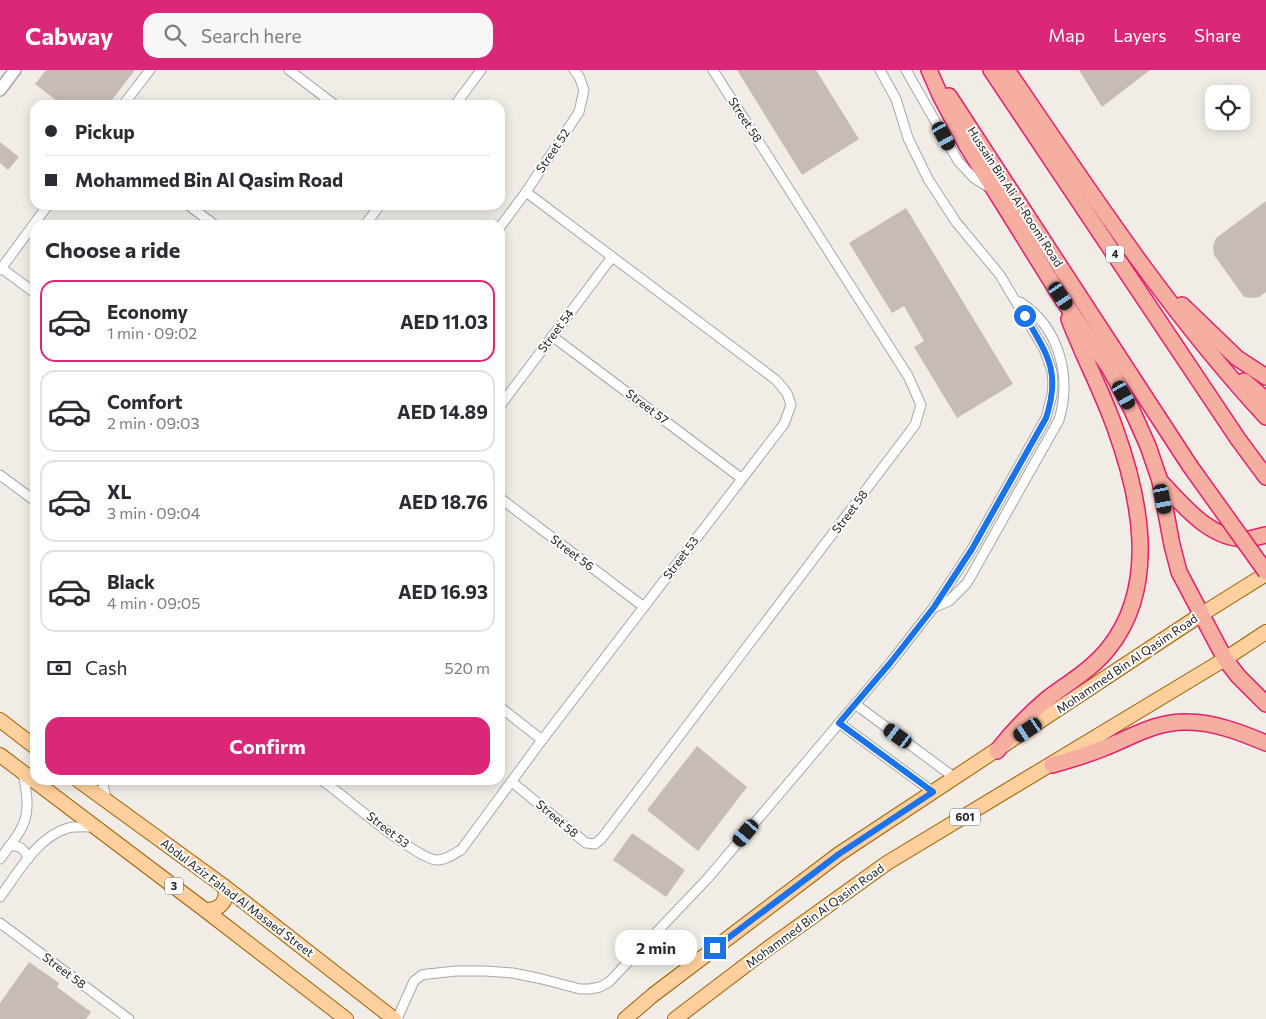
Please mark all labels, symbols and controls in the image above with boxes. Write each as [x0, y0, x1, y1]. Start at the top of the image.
search box [143, 13, 493, 58]
text: Cabway [25, 21, 113, 50]
icon: search [161, 21, 189, 49]
text: Search here [201, 24, 302, 47]
text: Map [1048, 24, 1085, 46]
text: Layers [1113, 24, 1166, 46]
text: Share [1194, 24, 1241, 46]
map controls [1205, 85, 1250, 130]
button: locate [1205, 85, 1250, 130]
street label: Street 58 [726, 95, 765, 144]
car [930, 119, 957, 153]
text: Pickup [75, 120, 135, 143]
street label: Hussain Bin Ali Al-Roomi Road [965, 124, 1066, 269]
street label: Street 52 [532, 126, 572, 175]
text: Mohammed Bin Al Qasim Road [75, 168, 343, 191]
text: Choose a ride [45, 236, 180, 263]
road number: 4 [1106, 245, 1124, 262]
car [1046, 279, 1075, 313]
icon: car [47, 299, 92, 344]
text: Economy [107, 300, 188, 323]
route start [1014, 305, 1036, 327]
street label: Street 54 [534, 306, 576, 355]
text: AED 11.03 [400, 310, 488, 333]
text: 1 min · 09:02 [107, 323, 197, 342]
car [1110, 378, 1137, 412]
street label: Street 57 [624, 386, 672, 427]
icon: car [47, 389, 92, 434]
text: Comfort [107, 390, 183, 413]
text: AED 14.89 [397, 400, 488, 423]
text: 2 min · 09:03 [107, 413, 200, 432]
icon: car [47, 479, 92, 524]
text: XL [107, 480, 132, 503]
car [1152, 483, 1173, 515]
street label: Street 58 [828, 487, 870, 536]
text: AED 18.76 [398, 490, 488, 513]
text: 3 min · 09:04 [107, 503, 200, 522]
street label: Street 56 [548, 531, 597, 573]
street label: Street 53 [660, 533, 701, 582]
icon: car [47, 569, 92, 614]
text: Black [107, 570, 155, 593]
text: AED 16.93 [398, 580, 488, 603]
text: 4 min · 09:05 [107, 593, 200, 612]
street label: Mohammed Bin Al Qasim Road [1053, 611, 1200, 716]
icon: cash [45, 654, 73, 682]
text: Cash [85, 656, 127, 679]
text: 520 m [445, 658, 490, 677]
car [1011, 715, 1044, 745]
button: Confirm [45, 717, 490, 775]
car [881, 721, 914, 751]
street label: Street 58 [534, 797, 581, 840]
street label: Street 53 [365, 808, 413, 850]
road number: 601 [950, 809, 980, 826]
car [730, 817, 761, 849]
street label: Abdul Aziz Fahad Al Masaed Street [158, 835, 317, 959]
street label: Mohammed Bin Al Qasim Road [743, 860, 886, 970]
road number: 3 [165, 878, 183, 894]
callout: 2 min [615, 930, 698, 966]
route end [704, 937, 726, 959]
text: 2 min [636, 938, 676, 957]
street label: Street 58 [40, 949, 89, 991]

